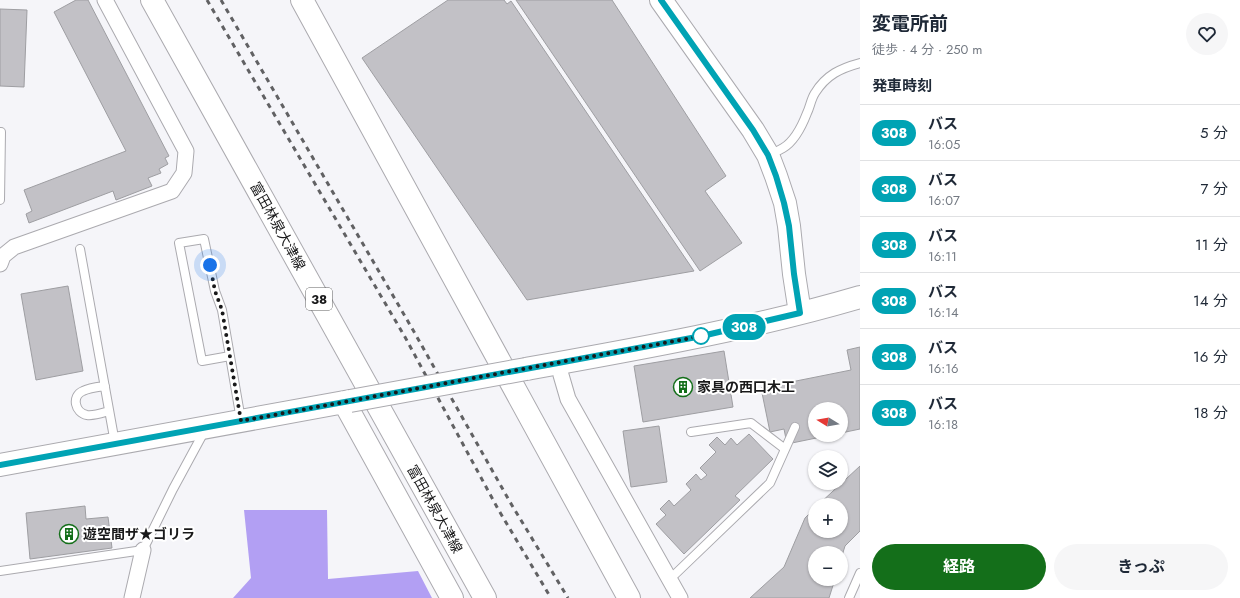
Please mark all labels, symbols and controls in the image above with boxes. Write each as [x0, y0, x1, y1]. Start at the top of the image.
text: 変電所前 [872, 10, 948, 37]
button: heart [1186, 13, 1228, 55]
text: 徒歩 · 4 分 · 250 m [872, 40, 982, 59]
text: 発車時刻 [872, 75, 932, 97]
text: バス [928, 113, 958, 135]
text: 5 分 [1200, 122, 1228, 144]
text: 308 [881, 123, 907, 143]
text: 16:05 [928, 135, 960, 154]
text: バス [928, 169, 958, 191]
street label: 富田林泉大津線 [245, 178, 311, 274]
text: 7 分 [1201, 178, 1228, 200]
text: 308 [881, 179, 907, 199]
text: 16:07 [928, 191, 960, 210]
text: バス [928, 225, 958, 247]
text: 11 分 [1195, 234, 1228, 256]
text: 308 [881, 235, 907, 255]
text: 16:11 [928, 247, 957, 266]
your location [200, 255, 220, 275]
text: バス [928, 281, 958, 303]
road number: 38 [306, 288, 332, 310]
text: 14 分 [1193, 290, 1228, 312]
text: 308 [881, 291, 907, 311]
text: 16:14 [928, 303, 959, 322]
line badge: 308 [721, 314, 767, 340]
text: 308 [731, 317, 757, 337]
unlabelled marker [692, 327, 710, 345]
text: バス [928, 337, 958, 359]
text: 16 分 [1193, 346, 1228, 368]
text: 308 [881, 347, 907, 367]
text: 16:16 [928, 359, 959, 378]
building icon: 家具の西口木工 [672, 376, 694, 398]
place label: 家具の西口木工 [697, 377, 795, 397]
text: バス [928, 393, 958, 415]
north arrow [808, 402, 848, 442]
map controls [808, 402, 848, 586]
text: 18 分 [1194, 402, 1228, 424]
text: 308 [881, 403, 907, 423]
text: 16:18 [928, 415, 958, 434]
button: layers [808, 450, 848, 490]
street label: 富田林泉大津線 [402, 461, 468, 557]
button: + [808, 498, 848, 538]
building icon: 遊空間ザ★ゴリラ [58, 523, 80, 545]
place label: 遊空間ザ★ゴリラ [83, 524, 195, 544]
button: 経路 [872, 544, 1046, 590]
button: きっぷ [1054, 544, 1228, 590]
button: − [808, 546, 848, 586]

